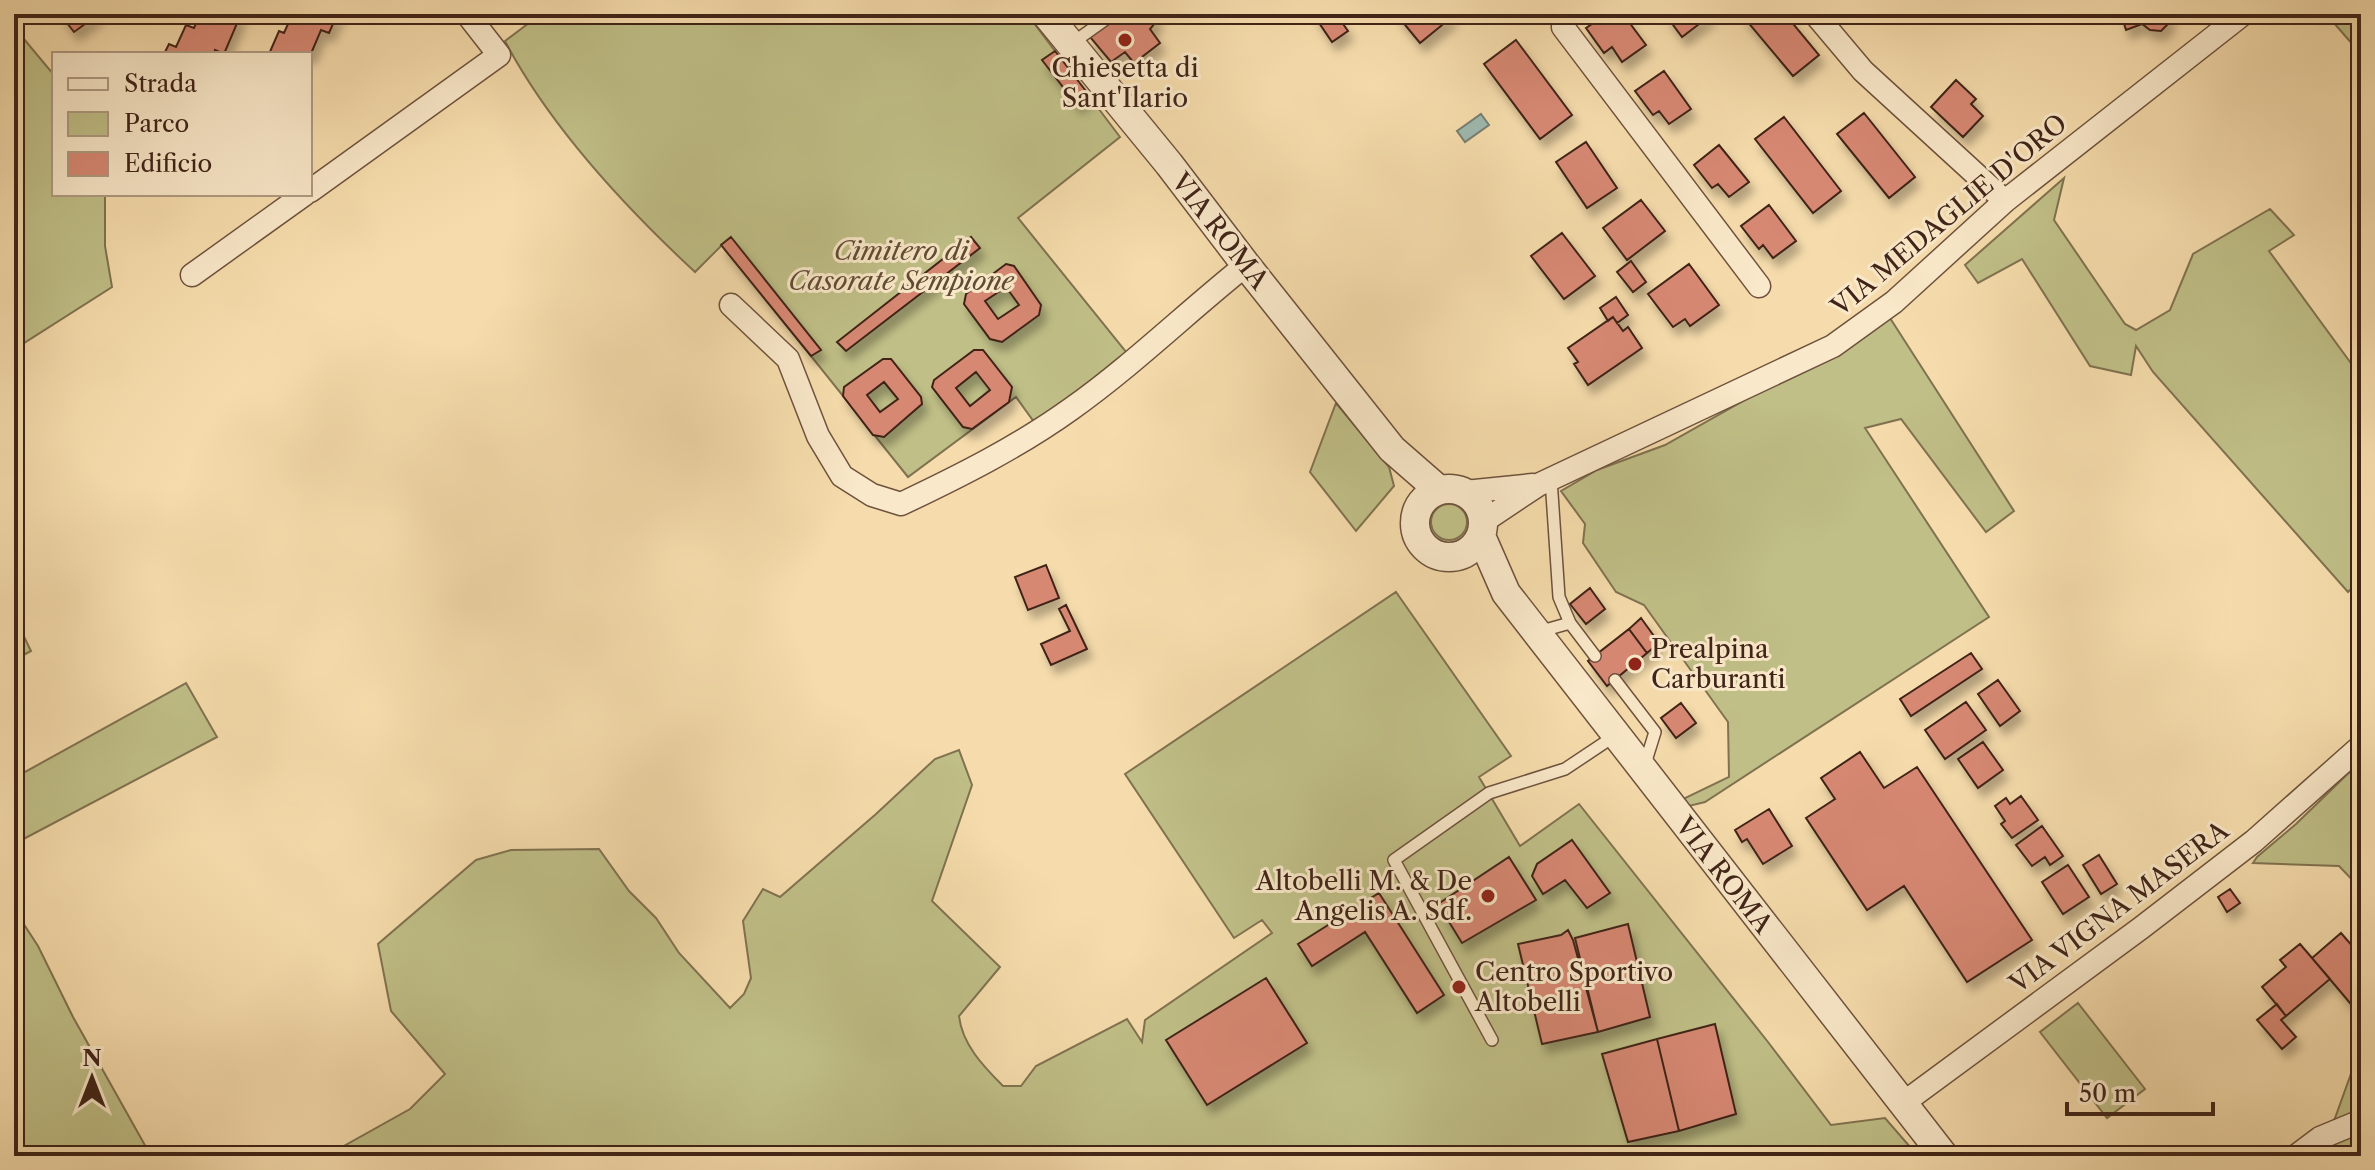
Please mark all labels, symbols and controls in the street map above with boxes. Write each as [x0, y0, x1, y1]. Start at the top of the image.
marker: Chiesetta di Sant'Ilario [1116, 31, 1134, 49]
legend [52, 52, 312, 196]
place label: Chiesetta di Sant'Ilario [1051, 52, 1199, 114]
text: Strada [124, 69, 197, 98]
street label: VIA MEDAGLIE D'ORO [1824, 107, 2073, 324]
text: Parco [124, 109, 189, 138]
text: Edificio [124, 149, 212, 178]
street label: VIA ROMA [1164, 165, 1276, 296]
park label: Cimitero di Casorate Sempione [788, 235, 1015, 297]
place label: Prealpina Carburanti [1651, 633, 1785, 695]
marker: Prealpina Carburanti [1626, 655, 1644, 673]
street label: VIA ROMA [1668, 809, 1780, 940]
street label: VIA VIGNA MASERA [2002, 814, 2235, 1000]
place label: Altobelli M. & De Angelis A. Sdf. [1255, 865, 1472, 927]
marker: Altobelli M. & De Angelis A. Sdf. [1479, 887, 1497, 905]
place label: Centro Sportivo Altobelli [1474, 956, 1673, 1018]
marker: Centro Sportivo Altobelli [1450, 978, 1468, 996]
north arrow [52, 1038, 132, 1118]
text: N [82, 1045, 102, 1072]
scale bar [2067, 1066, 2213, 1116]
text: 50 m [2079, 1079, 2136, 1108]

